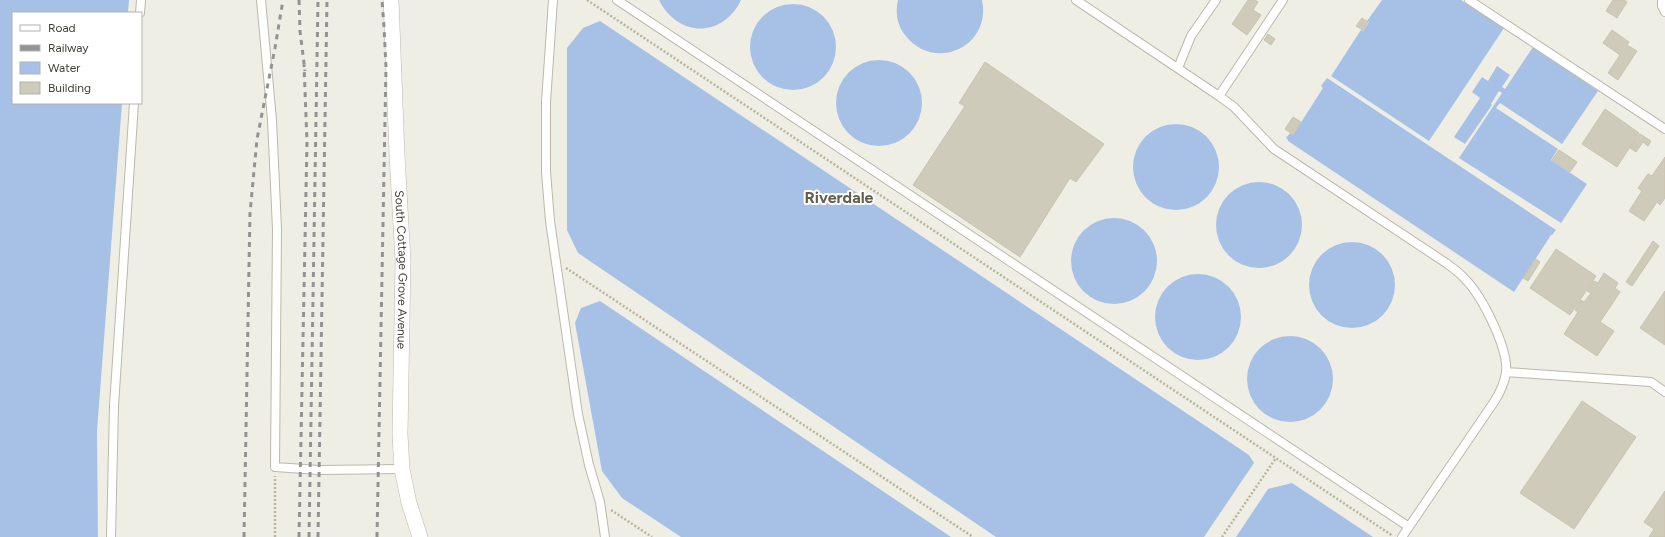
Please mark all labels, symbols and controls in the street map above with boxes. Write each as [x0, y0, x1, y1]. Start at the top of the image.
legend [12, 12, 142, 104]
text: Road [48, 21, 76, 35]
text: Railway [48, 41, 89, 55]
text: Water [48, 61, 80, 75]
text: Building [48, 81, 91, 95]
district label: Riverdale [805, 188, 874, 207]
street label: South Cottage Grove Avenue [392, 190, 410, 350]

